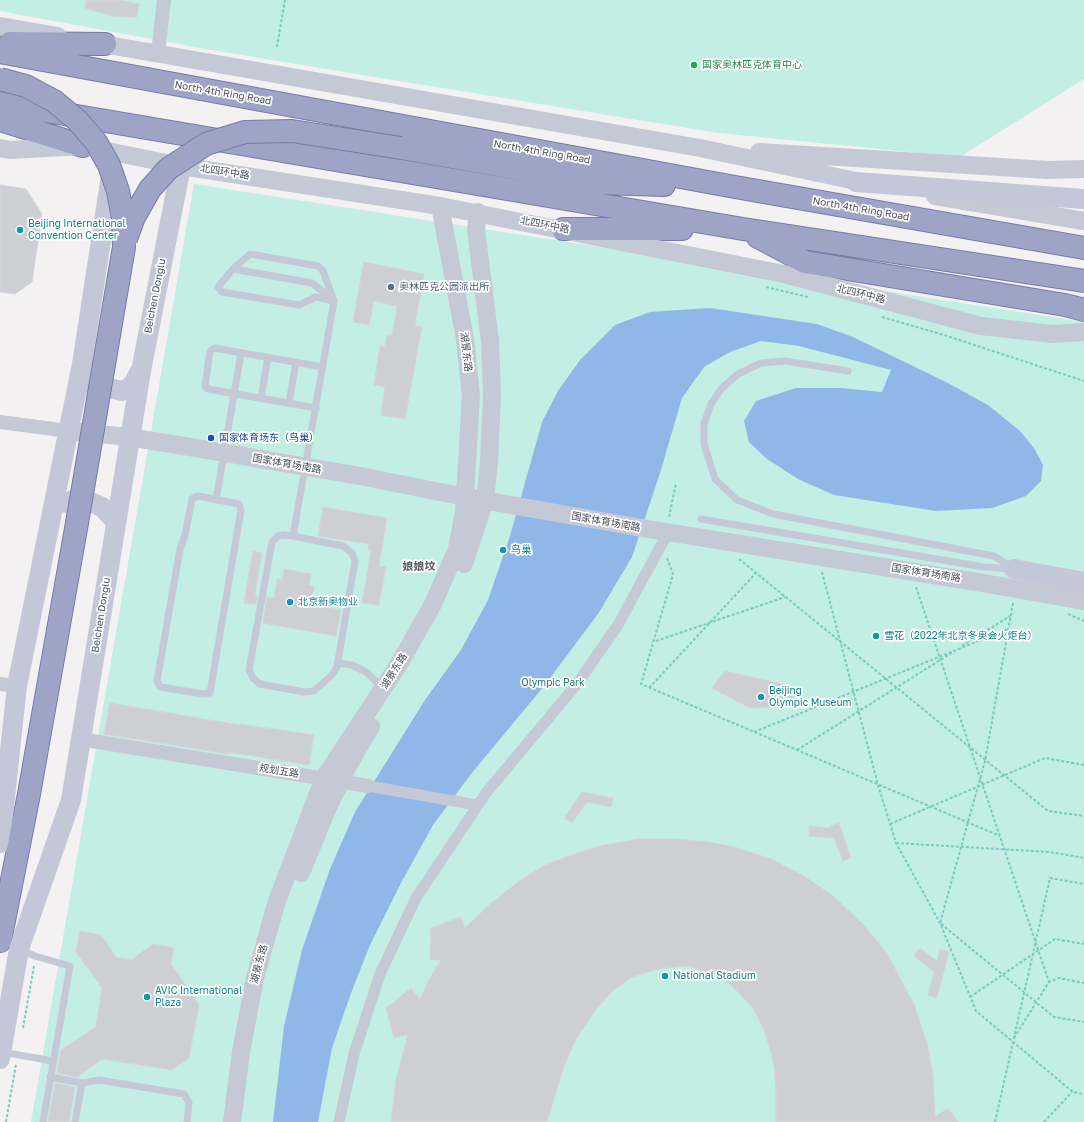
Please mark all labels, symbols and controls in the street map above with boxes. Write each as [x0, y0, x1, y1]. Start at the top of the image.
place label: 国家奥林匹克体育中心 [702, 59, 802, 71]
marker: 国家奥林匹克体育中心 [689, 60, 699, 70]
street label: North 4th Ring Road [174, 79, 272, 107]
street label: North 4th Ring Road [493, 138, 591, 166]
street label: 北四环中路 [199, 162, 251, 182]
street label: North 4th Ring Road [812, 195, 910, 223]
street label: 北四环中路 [519, 214, 571, 236]
place label: Beijing International Convention Center [28, 218, 126, 242]
marker: Beijing International Convention Center [15, 225, 25, 235]
street label: Beichen Donglu [142, 258, 168, 334]
place label: 奥林匹克公园派出所 [399, 281, 489, 293]
marker: 奥林匹克公园派出所 [386, 282, 396, 292]
street label: 北四环中路 [835, 282, 887, 306]
street label: 湖景东路 [458, 331, 474, 373]
place label: 国家体育场东（鸟巢） [219, 432, 319, 444]
marker: 国家体育场东（鸟巢） [206, 433, 216, 443]
street label: 国家体育场南路 [251, 452, 323, 476]
street label: 国家体育场南路 [570, 510, 642, 534]
place label: 鸟巢 [511, 544, 531, 556]
marker: 鸟巢 [498, 545, 508, 555]
district label: 娘娘坟 [403, 560, 435, 574]
street label: 国家体育场南路 [890, 562, 962, 584]
street label: Beichen Donglu [89, 577, 113, 653]
place label: 北京新奥物业 [298, 596, 358, 608]
marker: 北京新奥物业 [285, 597, 295, 607]
place label: 雪花（2022年北京冬奥会火炬台） [884, 630, 1038, 642]
marker: 雪花（2022年北京冬奥会火炬台） [871, 631, 881, 641]
street label: 湖景东路 [378, 651, 410, 691]
park label: Olympic Park [521, 677, 585, 689]
place label: Beijing Olympic Museum [769, 685, 851, 708]
marker: Beijing Olympic Museum [756, 692, 766, 702]
street label: 规划五路 [258, 762, 300, 780]
street label: 湖景东路 [248, 943, 270, 985]
place label: National Stadium [673, 970, 756, 982]
marker: National Stadium [660, 971, 670, 981]
place label: AVIC International Plaza [155, 985, 242, 1008]
marker: AVIC International Plaza [142, 992, 152, 1002]

